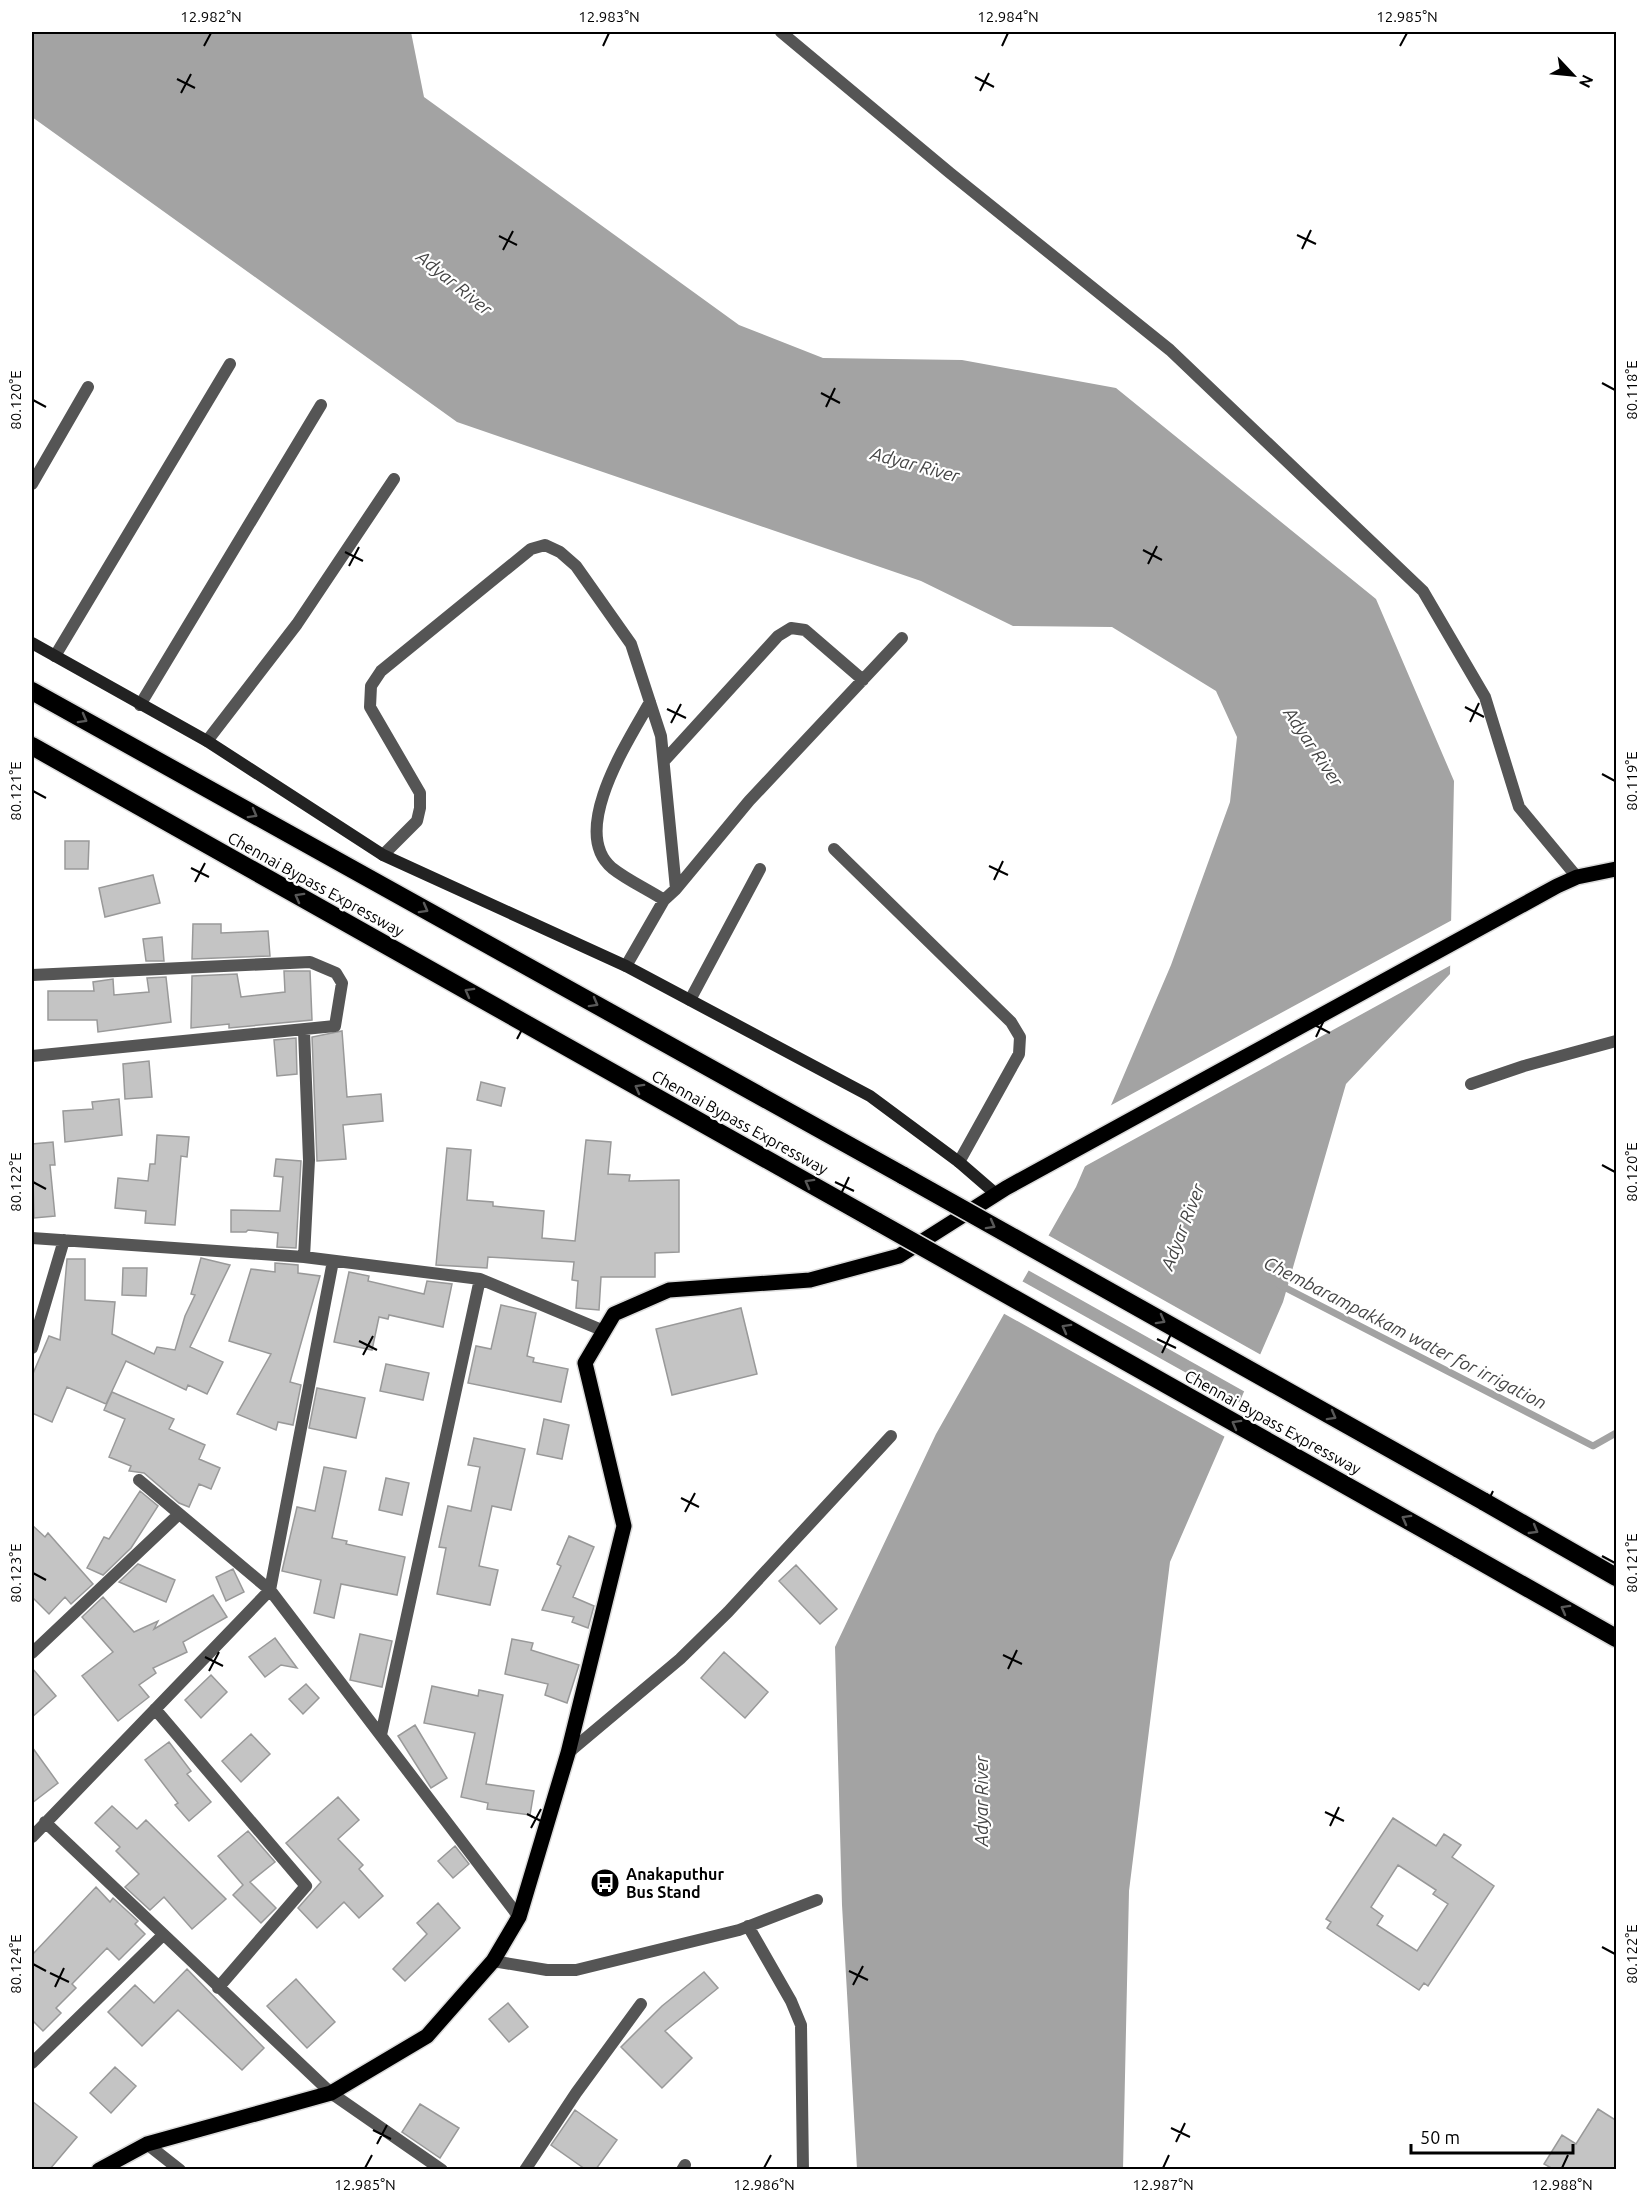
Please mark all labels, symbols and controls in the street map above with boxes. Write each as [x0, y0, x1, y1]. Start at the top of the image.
text: 12.982°N [180, 8, 242, 25]
text: 12.983°N [578, 8, 640, 25]
text: 12.984°N [977, 8, 1039, 25]
text: 12.985°N [1376, 8, 1438, 25]
north arrow [1543, 45, 1603, 105]
text: N [1576, 72, 1597, 91]
water label: Adyar River [412, 245, 497, 319]
text: 80.118°E [1623, 360, 1640, 420]
text: 80.120°E [7, 370, 24, 430]
water label: Adyar River [868, 442, 963, 486]
water label: Adyar River [1280, 702, 1348, 791]
one-way arrow [76, 712, 87, 724]
text: 80.119°E [1623, 751, 1640, 811]
text: 80.121°E [7, 761, 24, 821]
one-way arrow [247, 807, 257, 818]
street label: Chennai Bypass Expressway [225, 828, 407, 940]
one-way arrow [294, 892, 305, 904]
one-way arrow [417, 902, 428, 913]
one-way arrow [464, 988, 475, 999]
one-way arrow [588, 996, 598, 1008]
street label: Chennai Bypass Expressway [649, 1066, 831, 1178]
one-way arrow [634, 1083, 645, 1095]
text: 80.120°E [1623, 1142, 1640, 1202]
text: 80.122°E [7, 1152, 24, 1212]
one-way arrow [804, 1179, 815, 1190]
water label: Adyar River [1156, 1180, 1208, 1274]
one-way arrow [985, 1218, 996, 1229]
water label: Chembarampakkam water for irrigation [1260, 1252, 1550, 1413]
one-way arrow [1155, 1313, 1166, 1324]
one-way arrow [1062, 1324, 1072, 1335]
street label: Chennai Bypass Expressway [1182, 1366, 1364, 1478]
one-way arrow [1325, 1408, 1336, 1420]
one-way arrow [1232, 1420, 1242, 1431]
one-way arrow [1402, 1515, 1412, 1527]
one-way arrow [1527, 1522, 1538, 1534]
text: 80.121°E [1623, 1533, 1640, 1593]
text: 80.123°E [7, 1543, 24, 1603]
one-way arrow [1561, 1605, 1572, 1616]
water label: Adyar River [971, 1754, 991, 1847]
place label: Anakaputhur Bus Stand [626, 1865, 724, 1901]
bus stop icon: Anakaputhur Bus Stand [589, 1867, 621, 1899]
text: 80.122°E [1623, 1924, 1640, 1984]
text: 80.124°E [7, 1934, 24, 1994]
scale bar [1411, 2117, 1573, 2155]
text: 50 m [1420, 2127, 1460, 2147]
text: 12.985°N [334, 2176, 396, 2193]
text: 12.986°N [733, 2176, 795, 2193]
text: 12.987°N [1132, 2176, 1194, 2193]
text: 12.988°N [1531, 2176, 1593, 2193]

